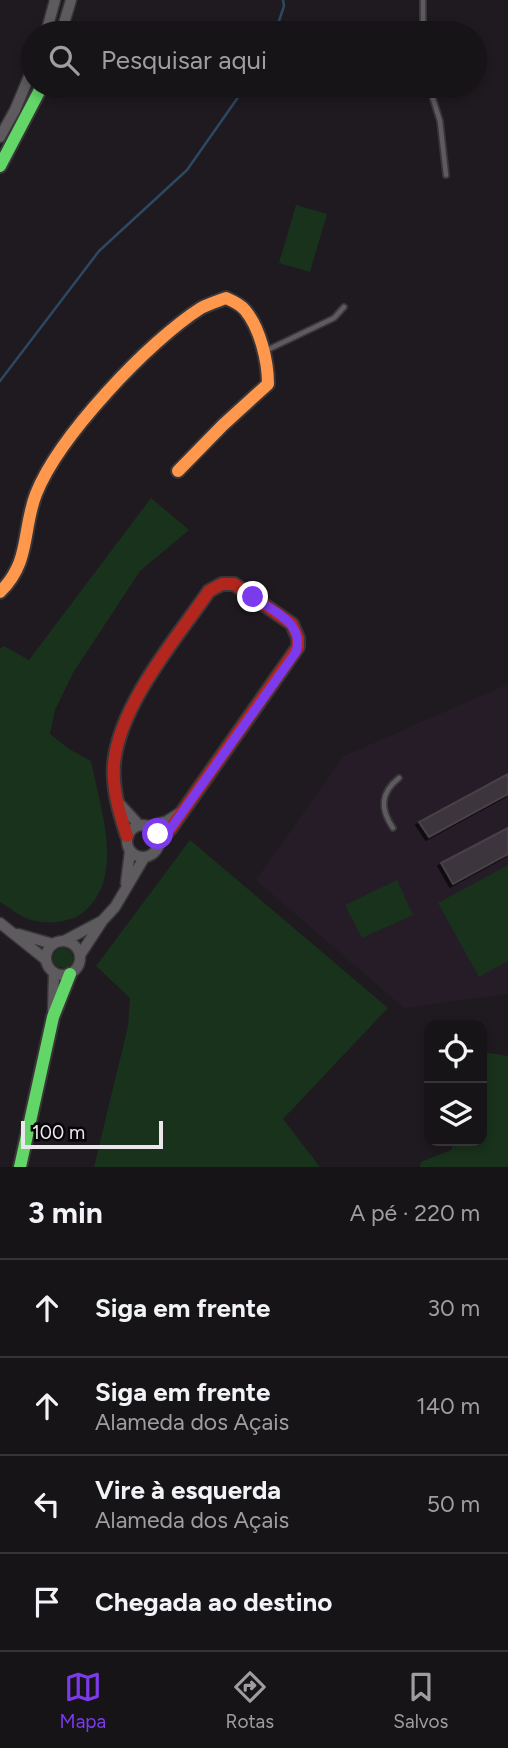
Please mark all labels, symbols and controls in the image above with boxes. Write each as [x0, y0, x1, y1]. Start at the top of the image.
search box [21, 21, 487, 98]
icon: search [45, 41, 83, 79]
text: Pesquisar aqui [101, 44, 267, 76]
route end [237, 581, 268, 612]
route start [142, 818, 173, 849]
map controls [424, 1020, 487, 1146]
button: locate [424, 1020, 487, 1083]
button: layers [424, 1083, 487, 1146]
scale bar [21, 1118, 163, 1150]
text: 100 m [32, 1121, 85, 1144]
text: 3 min [28, 1194, 103, 1231]
text: A pé · 220 m [350, 1199, 480, 1227]
icon: ahead [28, 1289, 66, 1327]
text: Siga em frente [95, 1292, 270, 1324]
text: 30 m [427, 1294, 480, 1322]
text: Siga em frente [95, 1376, 270, 1408]
icon: ahead [28, 1387, 66, 1425]
text: 140 m [416, 1392, 480, 1420]
text: Alameda dos Açais [95, 1408, 289, 1436]
text: Vire à esquerda [95, 1474, 281, 1506]
icon: left [28, 1485, 66, 1523]
text: 50 m [427, 1490, 480, 1518]
text: Alameda dos Açais [95, 1506, 289, 1534]
icon: arrive [28, 1583, 66, 1621]
text: Chegada ao destino [95, 1586, 332, 1618]
tab: Mapa [60, 1668, 106, 1733]
tab: Rotas [225, 1668, 274, 1733]
tab: Salvos [393, 1668, 448, 1733]

